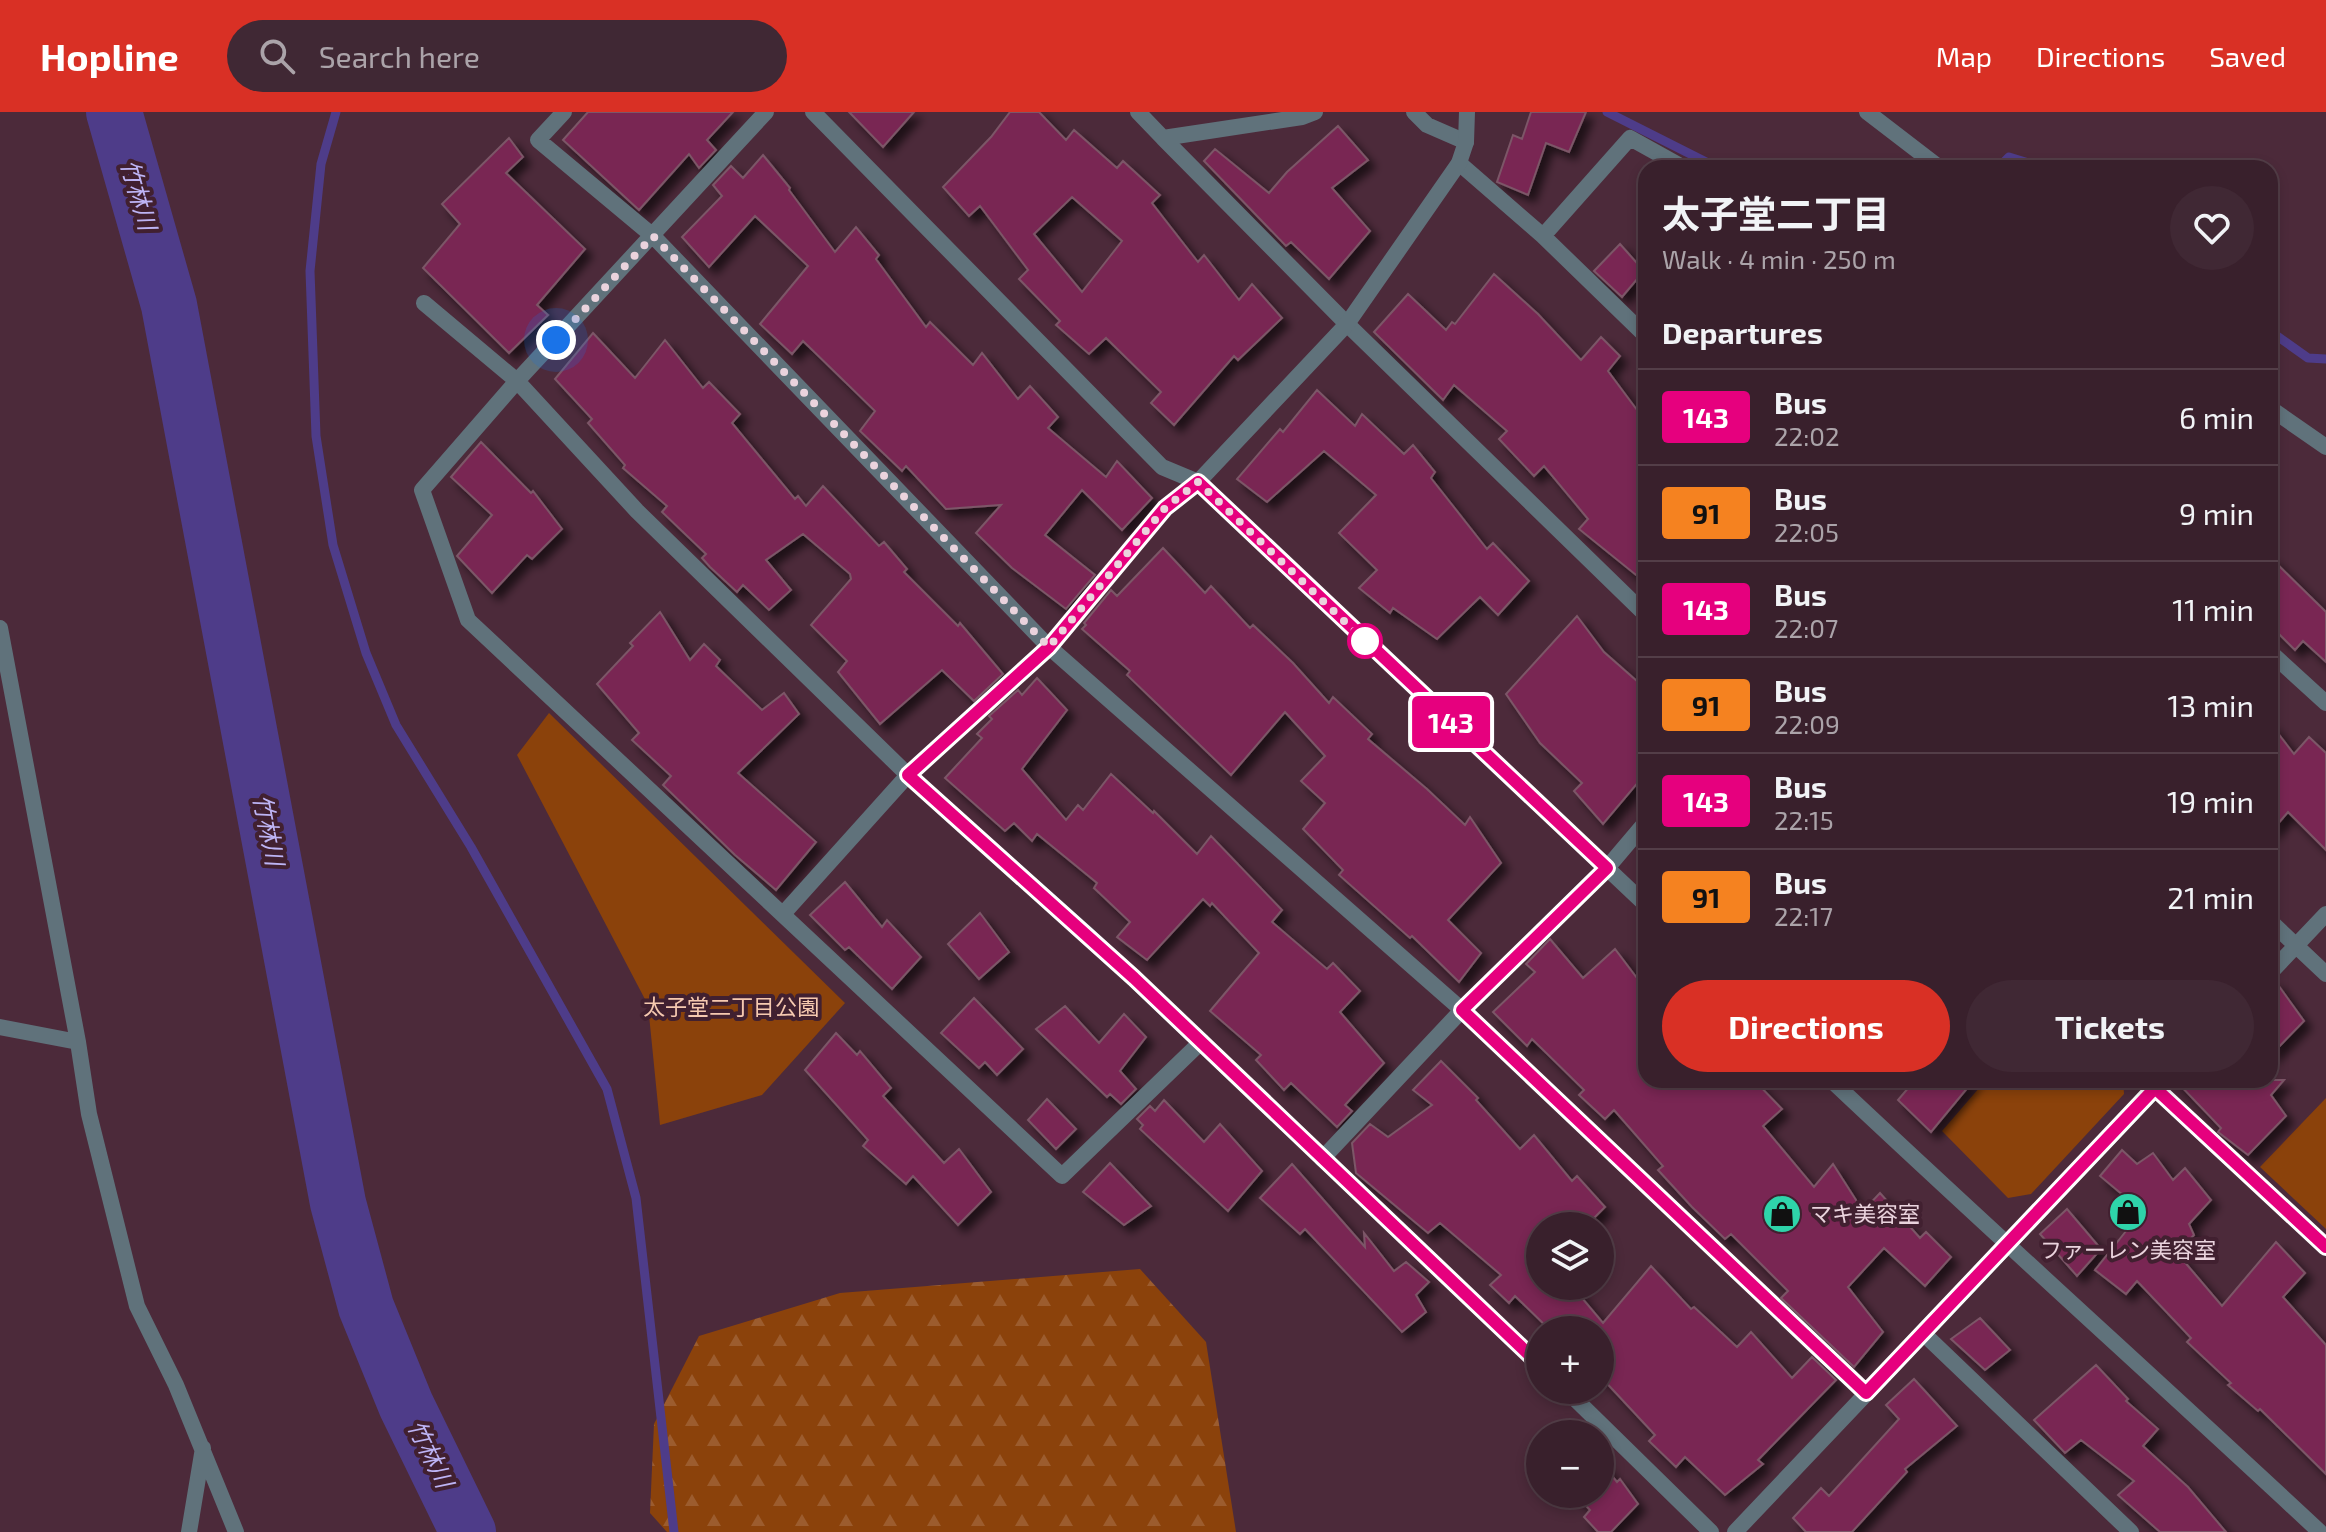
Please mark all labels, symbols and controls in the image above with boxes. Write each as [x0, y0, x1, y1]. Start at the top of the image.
search box [227, 20, 787, 92]
text: Hopline [40, 33, 179, 79]
icon: search [255, 34, 299, 78]
text: Search here [319, 38, 480, 74]
text: Map [1936, 39, 1992, 73]
text: Directions [2036, 39, 2165, 73]
text: Saved [2209, 39, 2286, 73]
water label: 竹林川 [116, 156, 164, 236]
button: heart [2170, 186, 2254, 270]
text: 太子堂二丁目 [1662, 190, 1890, 236]
text: Walk · 4 min · 250 m [1662, 243, 1896, 274]
text: Departures [1662, 314, 1823, 350]
your location [536, 320, 576, 360]
text: Bus [1774, 384, 1827, 420]
text: 6 min [2179, 399, 2254, 435]
text: 143 [1683, 400, 1729, 434]
text: 22:02 [1774, 420, 1840, 451]
text: Bus [1774, 480, 1827, 516]
text: 9 min [2179, 495, 2254, 531]
text: 91 [1692, 496, 1720, 530]
text: 22:05 [1774, 516, 1839, 547]
text: Bus [1774, 576, 1827, 612]
text: 11 min [2172, 591, 2254, 627]
text: 143 [1683, 592, 1729, 626]
text: 22:07 [1774, 612, 1838, 643]
unlabelled marker [1348, 624, 1382, 658]
text: Bus [1774, 672, 1827, 708]
text: 13 min [2168, 687, 2254, 723]
text: 91 [1692, 688, 1720, 722]
line badge: 143 [1405, 696, 1497, 748]
text: 143 [1428, 705, 1474, 739]
text: 22:09 [1774, 708, 1840, 739]
text: Bus [1774, 768, 1827, 804]
text: 19 min [2167, 783, 2254, 819]
text: 143 [1683, 784, 1729, 818]
water label: 竹林川 [248, 792, 291, 871]
text: 22:15 [1774, 804, 1834, 835]
text: Bus [1774, 864, 1827, 900]
text: 21 min [2167, 879, 2254, 915]
text: 91 [1692, 880, 1720, 914]
text: 22:17 [1774, 900, 1833, 931]
button: Directions [1662, 980, 1950, 1072]
button: Tickets [1966, 980, 2254, 1072]
park label: 太子堂二丁目公園 [643, 993, 819, 1019]
shop icon: ファーレン美容室 [2107, 1191, 2149, 1233]
shop icon: マキ美容室 [1761, 1193, 1803, 1235]
place label: マキ美容室 [1810, 1200, 1920, 1226]
map controls [1526, 1212, 1614, 1508]
button: layers [1526, 1212, 1614, 1300]
place label: ファーレン美容室 [2040, 1236, 2216, 1262]
button: + [1526, 1316, 1614, 1404]
water label: 竹林川 [403, 1415, 461, 1495]
button: − [1526, 1420, 1614, 1508]

